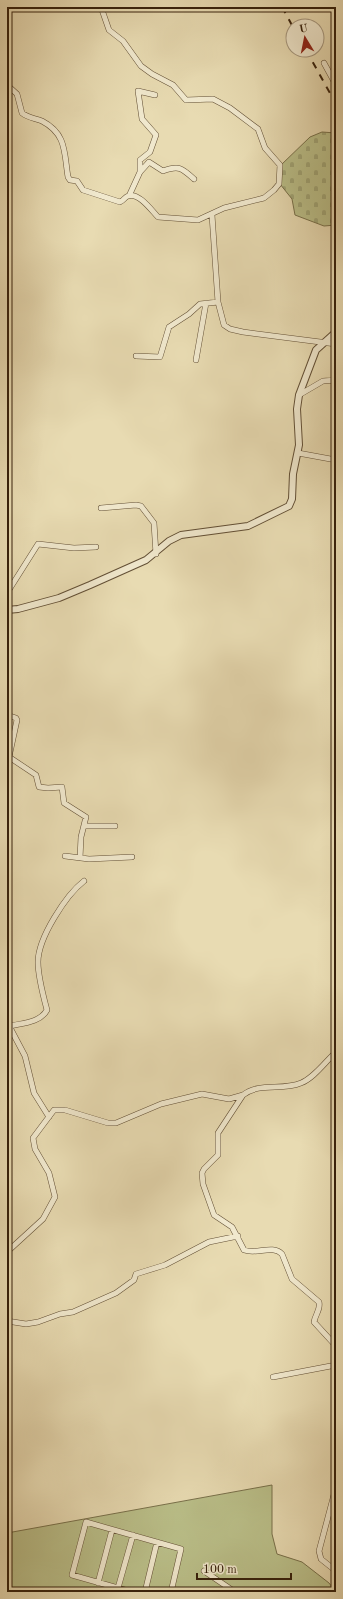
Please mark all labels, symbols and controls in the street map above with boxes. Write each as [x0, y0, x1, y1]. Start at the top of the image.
north arrow [285, 18, 325, 58]
text: U [298, 23, 309, 36]
scale bar [197, 1555, 291, 1581]
text: 100 m [203, 1564, 237, 1576]

